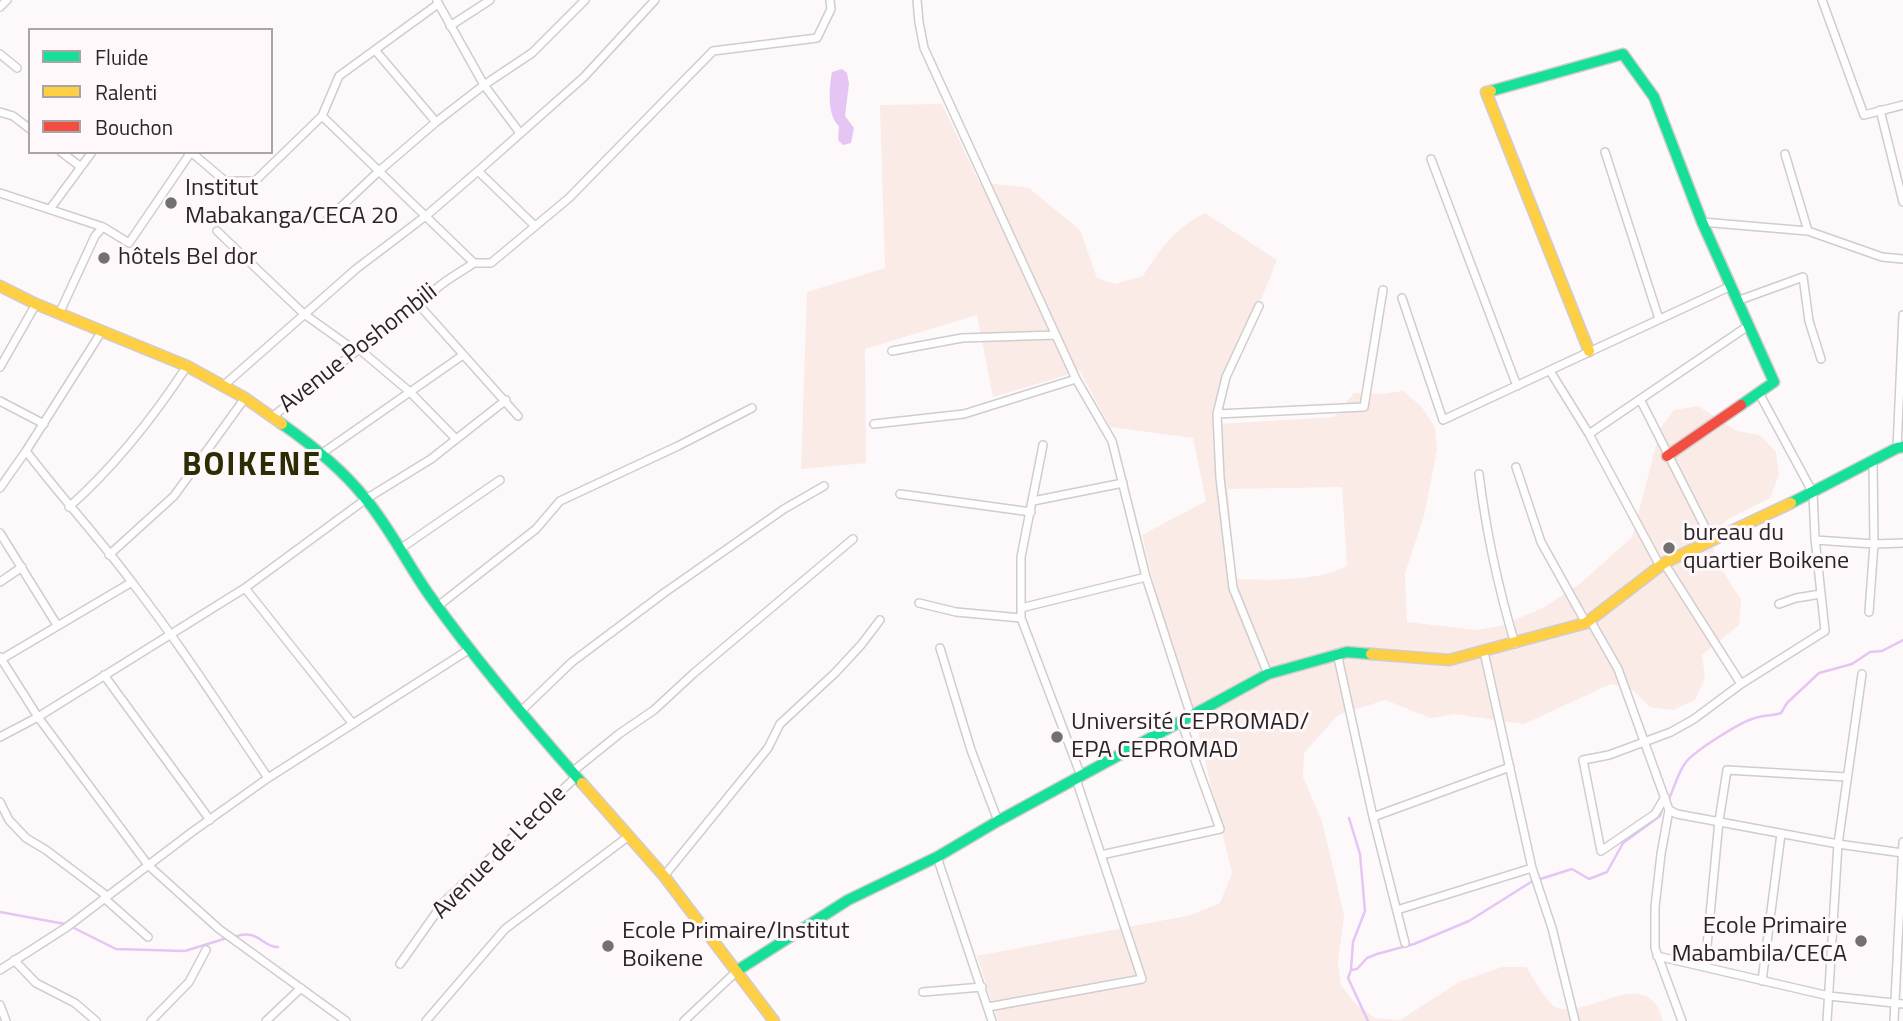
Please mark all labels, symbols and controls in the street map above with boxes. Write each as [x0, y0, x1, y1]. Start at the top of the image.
legend [28, 28, 273, 154]
text: Fluide [95, 41, 148, 73]
text: Ralenti [95, 76, 157, 108]
text: Bouchon [95, 111, 173, 143]
place label: Institut Mabakanga/CECA 20 [185, 175, 398, 231]
marker: Institut Mabakanga/CECA 20 [163, 195, 179, 211]
place label: hôtels Bel dor [118, 244, 257, 272]
marker: hôtels Bel dor [96, 250, 112, 266]
street label: Avenue Poshombili [274, 278, 444, 420]
district label: BOIKENE [183, 448, 321, 486]
place label: bureau du quartier Boikene [1683, 520, 1849, 576]
marker: bureau du quartier Boikene [1661, 540, 1677, 556]
place label: Université CEPROMAD/ EPA CEPROMAD [1071, 709, 1309, 765]
marker: Université CEPROMAD/ EPA CEPROMAD [1049, 729, 1065, 745]
street label: Avenue de L'ecole [427, 780, 573, 926]
place label: Ecole Primaire Mabambila/CECA [1671, 913, 1847, 969]
place label: Ecole Primaire/Institut Boikene [622, 918, 849, 974]
marker: Ecole Primaire Mabambila/CECA [1853, 933, 1869, 949]
marker: Ecole Primaire/Institut Boikene [600, 938, 616, 954]

